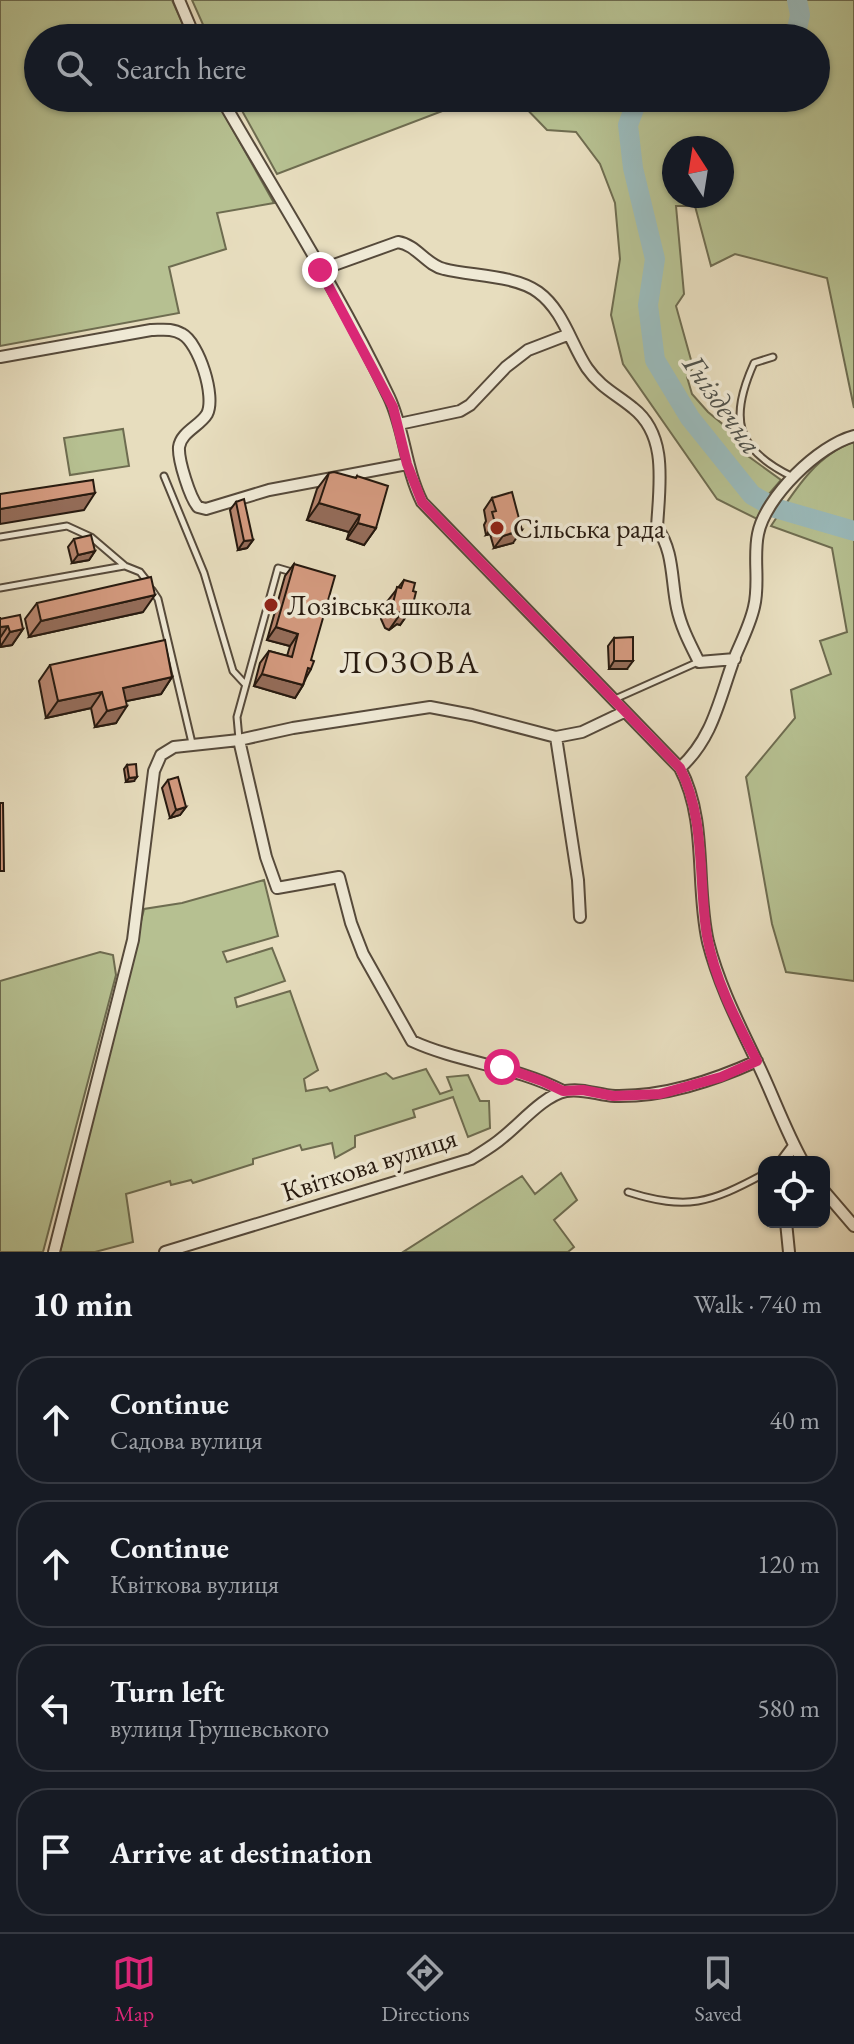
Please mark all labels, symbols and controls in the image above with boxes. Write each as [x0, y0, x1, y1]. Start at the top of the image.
search box [24, 24, 830, 112]
icon: search [52, 46, 96, 90]
text: Search here [116, 49, 246, 88]
north arrow [662, 136, 734, 208]
route end [302, 252, 338, 288]
water label: Гніздечна [674, 345, 772, 462]
place label: Сільська рада [513, 510, 666, 546]
marker: Сільська рада [488, 519, 506, 537]
place label: Лозівська школа [287, 587, 472, 623]
marker: Лозівська школа [262, 596, 280, 614]
district label: ЛОЗОВА [340, 641, 480, 683]
route start [484, 1049, 520, 1085]
street label: Квіткова вулиця [277, 1119, 461, 1209]
map controls [758, 1156, 830, 1228]
button: locate [758, 1156, 830, 1228]
text: 10 min [32, 1282, 133, 1326]
text: Walk · 740 m [694, 1287, 822, 1321]
text: Continue [110, 1384, 229, 1423]
icon: ahead [34, 1398, 78, 1442]
text: 40 m [770, 1403, 820, 1437]
text: Садова вулиця [110, 1423, 263, 1457]
text: Continue [110, 1528, 229, 1567]
icon: ahead [34, 1542, 78, 1586]
text: 120 m [757, 1547, 820, 1581]
text: Квіткова вулиця [110, 1567, 279, 1601]
text: Turn left [110, 1672, 224, 1711]
icon: left [34, 1686, 78, 1730]
text: 580 m [757, 1691, 820, 1725]
text: вулиця Грушевського [110, 1711, 329, 1745]
icon: arrive [34, 1830, 78, 1874]
text: Arrive at destination [110, 1833, 372, 1872]
tab: Map [112, 1951, 156, 2028]
tab: Directions [381, 1951, 470, 2028]
tab: Saved [694, 1951, 742, 2028]

